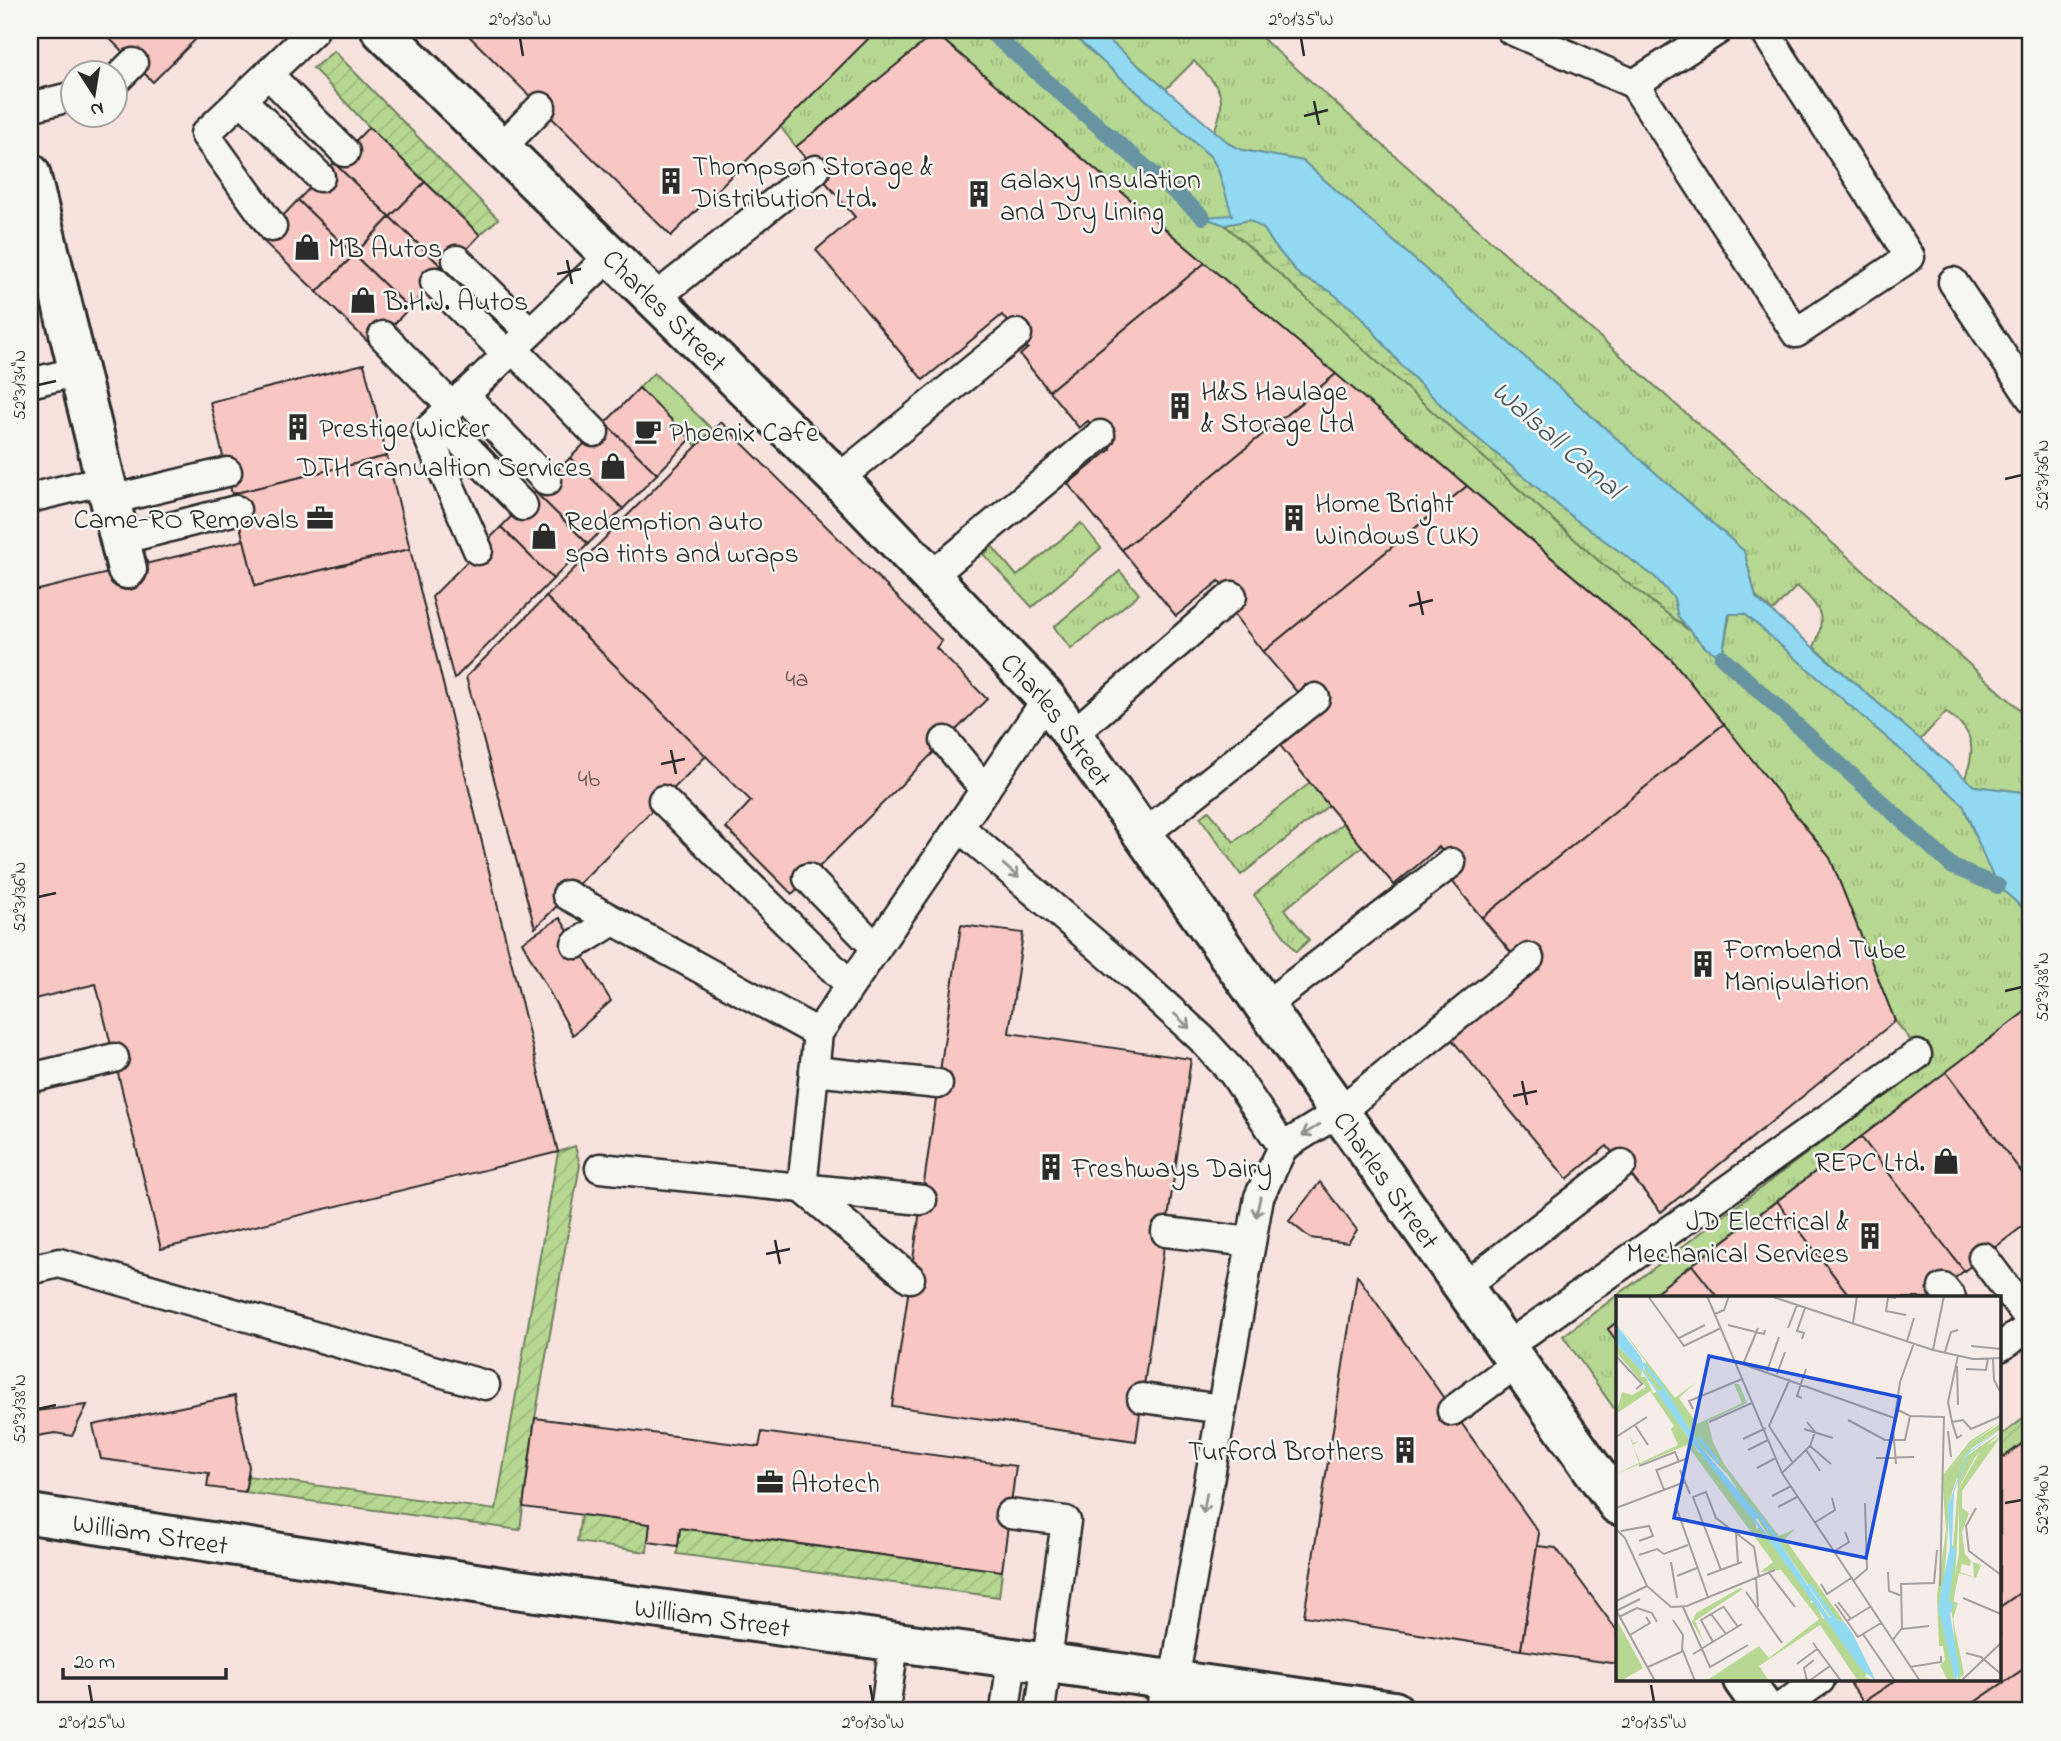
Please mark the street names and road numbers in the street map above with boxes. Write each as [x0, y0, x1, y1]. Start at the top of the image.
street label: Charles Street [591, 241, 735, 383]
street label: Charles Street [989, 645, 1120, 797]
street label: Charles Street [1321, 1104, 1448, 1259]
street label: William Street [69, 1504, 231, 1568]
street label: William Street [631, 1589, 792, 1651]

